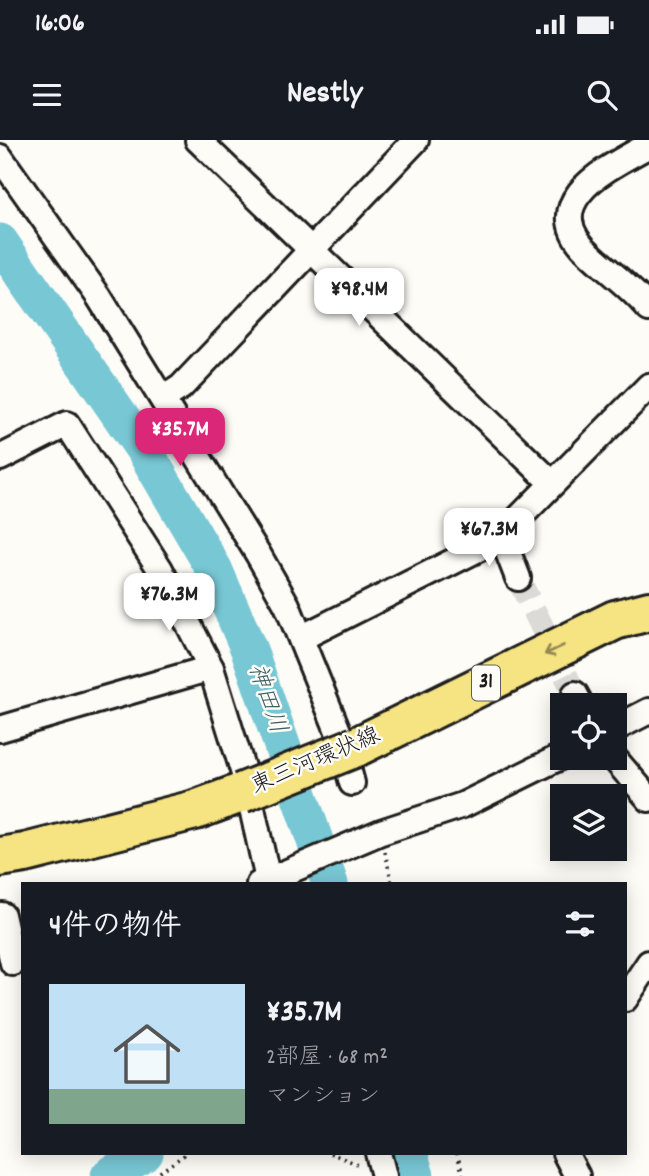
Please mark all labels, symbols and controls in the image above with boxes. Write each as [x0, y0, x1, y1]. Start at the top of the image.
text: 16:06 [35, 6, 85, 43]
text: Nestly [287, 72, 362, 118]
icon: menu [28, 76, 66, 114]
icon: search [583, 76, 621, 114]
pin: ¥98.4M [302, 268, 416, 328]
text: ¥98.4M [330, 274, 388, 307]
pin: ¥35.7M [123, 408, 237, 468]
text: ¥35.7M [151, 414, 209, 447]
pin: ¥67.3M [432, 508, 546, 568]
text: ¥67.3M [460, 514, 518, 547]
pin: ¥76.3M [112, 574, 226, 633]
text: ¥76.3M [140, 579, 198, 612]
one-way arrow [544, 644, 565, 657]
water label: 神田川 [238, 659, 294, 739]
road number: 31 [472, 666, 500, 700]
map controls [550, 693, 627, 861]
button: locate [550, 693, 627, 770]
street label: 東三河環状線 [246, 720, 386, 804]
button: layers [550, 784, 627, 861]
icon: filters [561, 905, 599, 943]
text: 4件の物件 [49, 907, 181, 950]
text: ¥35.7M [266, 993, 342, 1036]
icon: home [105, 1012, 189, 1096]
text: 2部屋 · 68 m² [266, 1042, 388, 1075]
text: マンション [266, 1081, 380, 1114]

